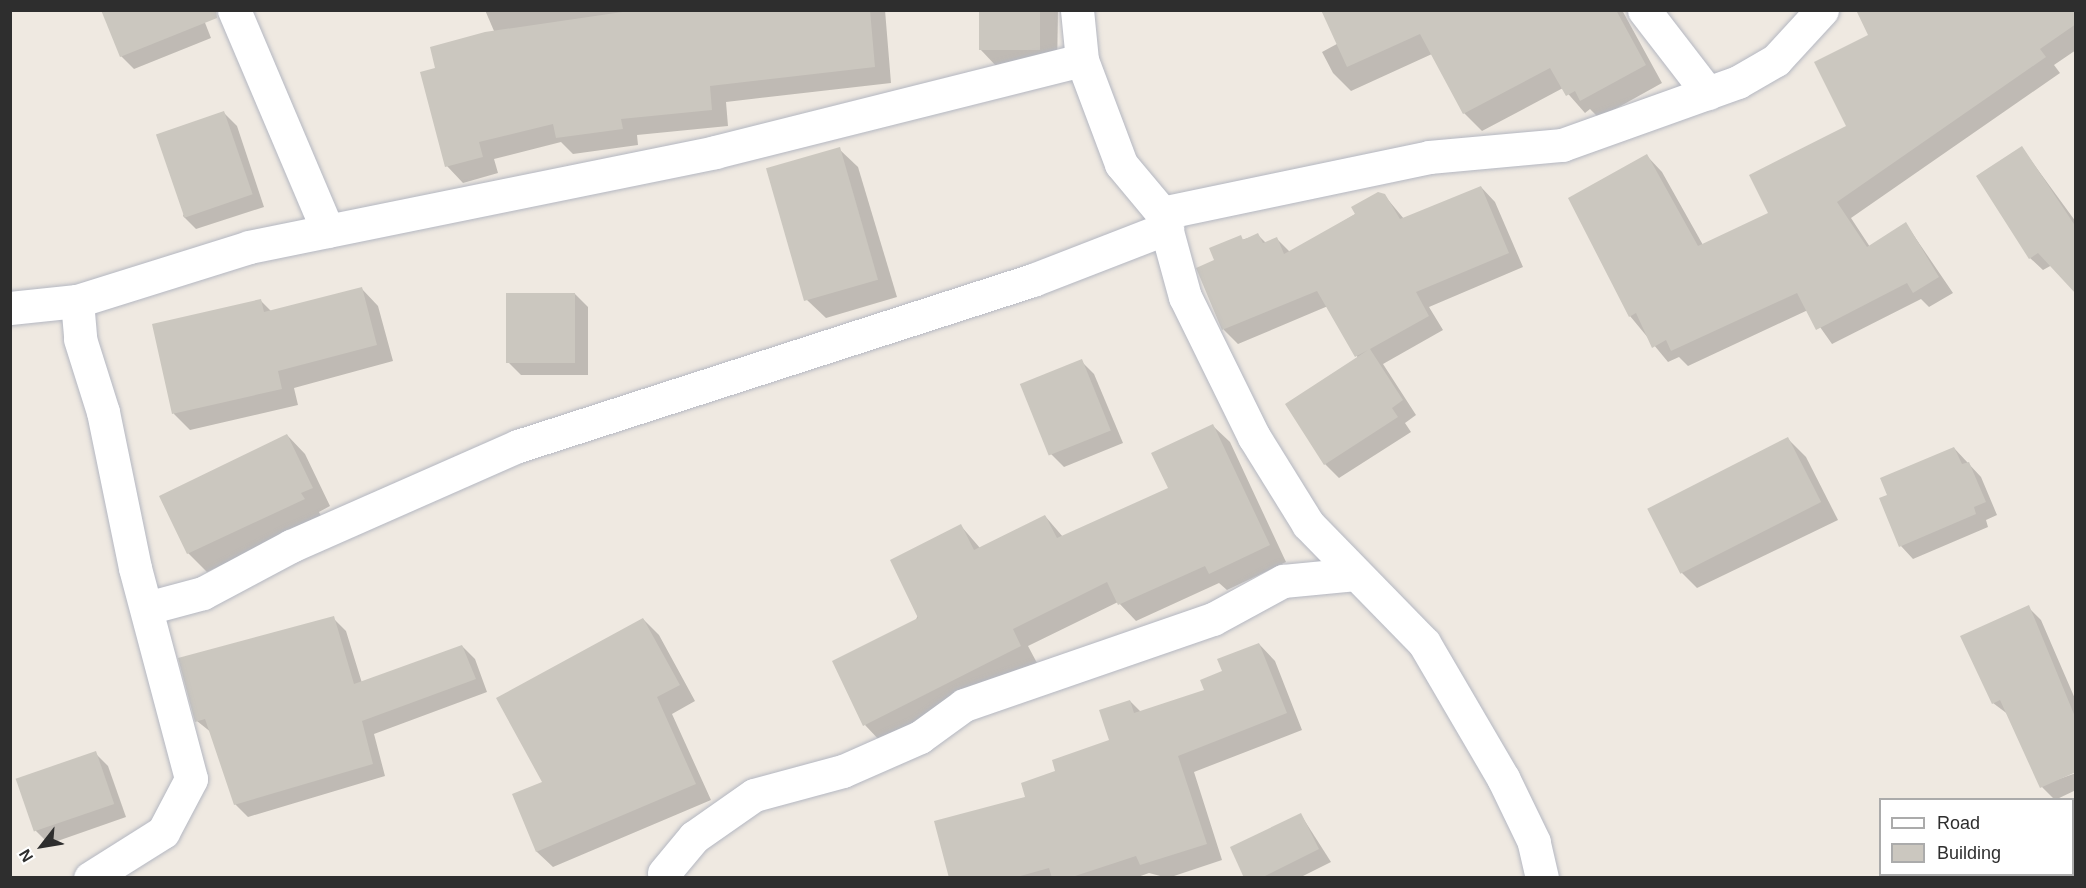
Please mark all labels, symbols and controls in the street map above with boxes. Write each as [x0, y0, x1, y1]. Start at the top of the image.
legend [1879, 798, 2074, 876]
text: Road [1937, 813, 1980, 833]
north arrow [12, 816, 72, 876]
text: Building [1937, 843, 2001, 863]
text: N [16, 846, 36, 865]

